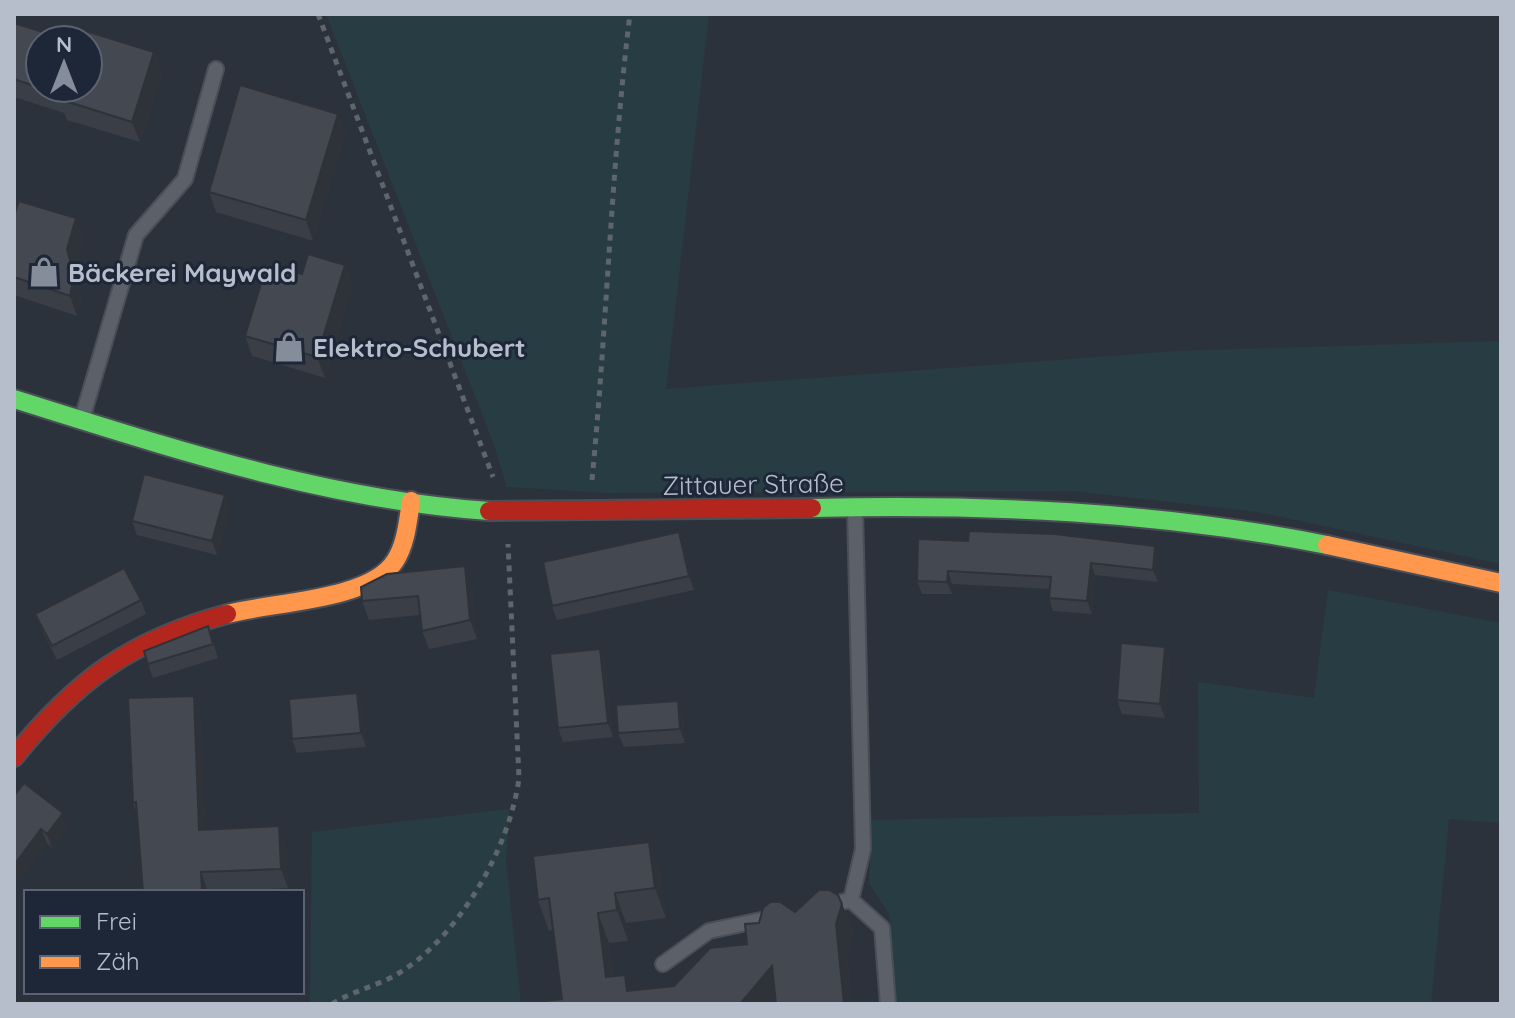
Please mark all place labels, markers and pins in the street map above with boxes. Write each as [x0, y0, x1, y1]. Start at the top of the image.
shop icon: Bäckerei Maywald [27, 255, 61, 289]
place label: Bäckerei Maywald [68, 256, 296, 289]
shop icon: Elektro-Schubert [272, 330, 306, 364]
place label: Elektro-Schubert [313, 331, 526, 364]

